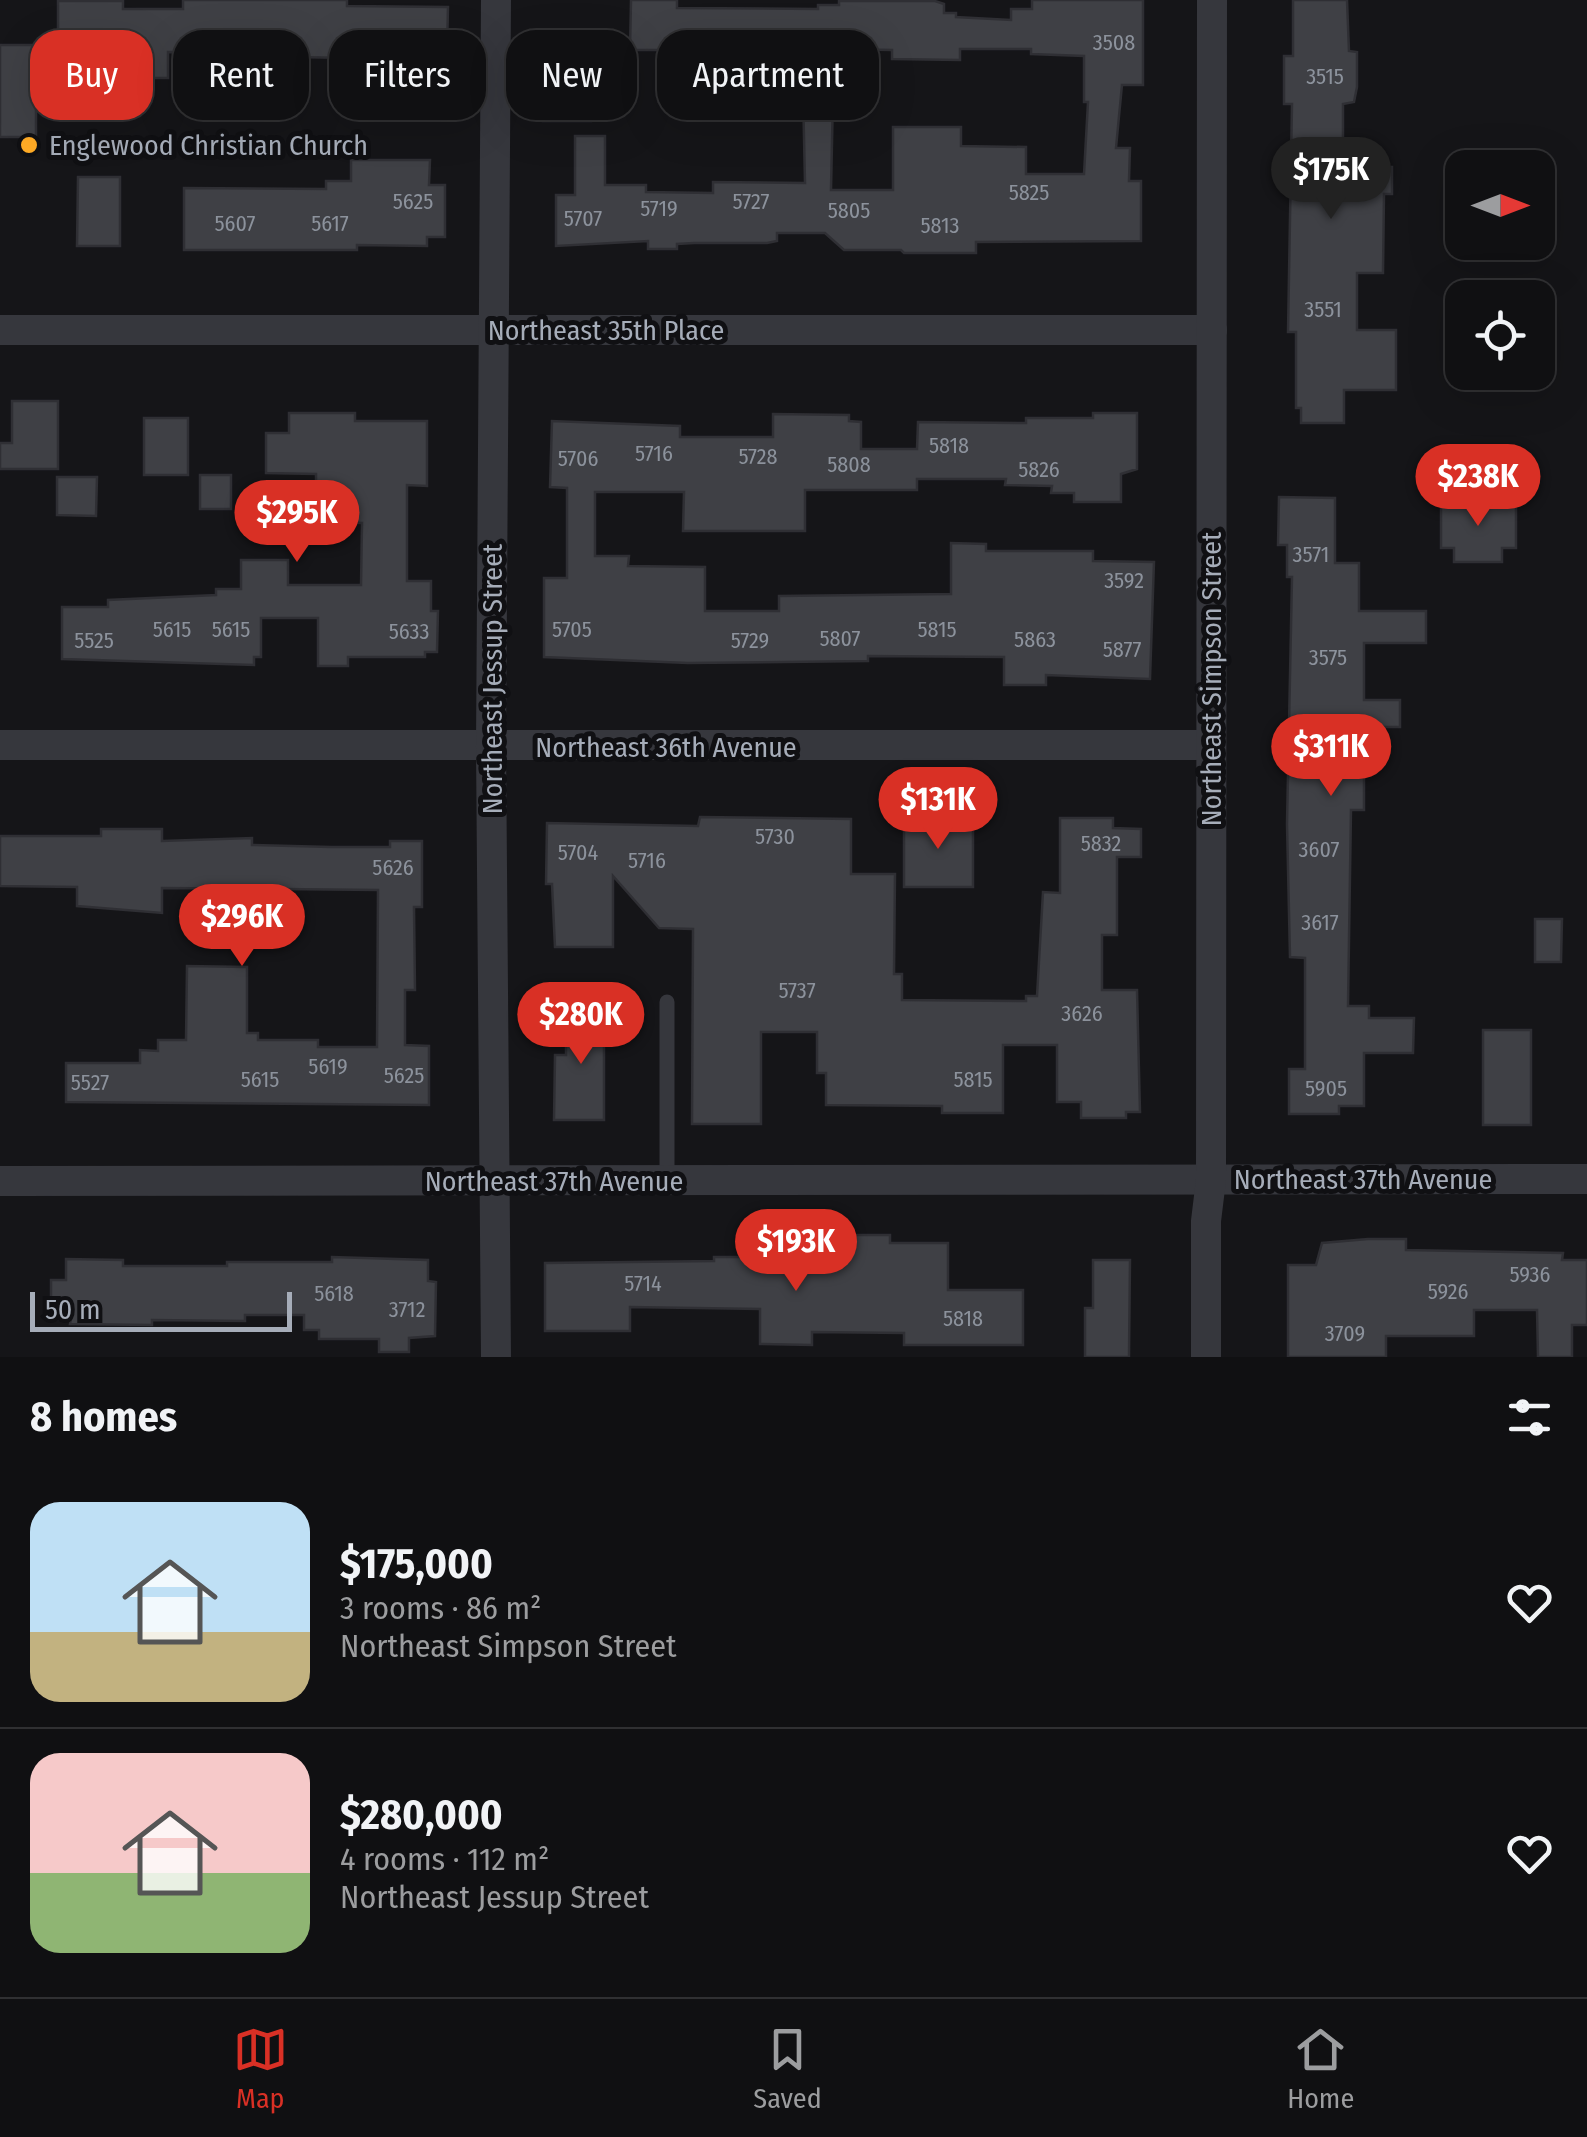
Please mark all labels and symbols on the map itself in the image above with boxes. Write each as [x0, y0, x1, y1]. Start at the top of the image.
house number: 3508 [1093, 29, 1135, 56]
house number: 3515 [1306, 63, 1344, 90]
place label: Englewood Christian Church [49, 129, 368, 162]
marker: Englewood Christian Church [18, 134, 40, 156]
pin: $175K [1261, 137, 1401, 222]
north arrow [1445, 150, 1555, 260]
house number: 5825 [1009, 179, 1049, 206]
house number: 5625 [393, 188, 433, 215]
house number: 5727 [733, 188, 769, 215]
house number: 5719 [640, 195, 678, 222]
house number: 5805 [828, 197, 870, 224]
house number: 5707 [564, 205, 602, 232]
house number: 5607 [215, 210, 256, 237]
house number: 5617 [311, 210, 349, 237]
house number: 5813 [920, 212, 960, 239]
house number: 3551 [1304, 296, 1342, 323]
street label: Northeast 35th Place [488, 314, 724, 347]
house number: 5818 [929, 432, 969, 459]
house number: 5716 [635, 440, 673, 467]
house number: 5728 [738, 443, 778, 470]
pin: $238K [1408, 444, 1548, 529]
house number: 5706 [558, 445, 598, 472]
house number: 5808 [827, 451, 871, 478]
house number: 5826 [1018, 456, 1060, 483]
pin: $295K [227, 480, 367, 565]
street label: Northeast Simpson Street [1195, 531, 1228, 826]
house number: 3571 [1293, 541, 1329, 568]
street label: Northeast Jessup Street [476, 543, 509, 814]
house number: 3592 [1104, 567, 1144, 594]
house number: 5615 [153, 616, 191, 643]
house number: 5615 [212, 616, 250, 643]
house number: 5705 [552, 616, 592, 643]
house number: 5815 [917, 616, 957, 643]
house number: 5633 [389, 618, 429, 645]
house number: 5807 [819, 625, 861, 652]
house number: 5863 [1014, 626, 1056, 653]
house number: 5525 [74, 627, 114, 654]
house number: 5729 [731, 627, 769, 654]
house number: 5877 [1103, 636, 1141, 663]
house number: 3575 [1309, 644, 1347, 671]
pin: $311K [1261, 714, 1401, 799]
street label: Northeast 36th Avenue [535, 731, 797, 764]
pin: $131K [868, 767, 1008, 852]
house number: 5730 [755, 823, 795, 850]
house number: 5832 [1081, 830, 1121, 857]
house number: 3607 [1299, 836, 1339, 863]
house number: 5704 [558, 839, 599, 866]
house number: 5716 [628, 847, 666, 874]
house number: 5626 [372, 854, 414, 881]
pin: $296K [172, 884, 312, 969]
house number: 3617 [1301, 909, 1339, 936]
house number: 5737 [778, 977, 816, 1004]
pin: $280K [511, 982, 651, 1067]
house number: 3626 [1061, 1000, 1103, 1027]
house number: 5619 [308, 1053, 348, 1080]
house number: 5625 [384, 1062, 424, 1089]
house number: 5615 [241, 1066, 279, 1093]
house number: 5815 [953, 1066, 993, 1093]
house number: 5527 [71, 1069, 109, 1096]
house number: 5905 [1305, 1075, 1347, 1102]
street label: Northeast 37th Avenue [1234, 1163, 1492, 1196]
street label: Northeast 37th Avenue [425, 1165, 683, 1198]
pin: $193K [726, 1209, 866, 1294]
house number: 5936 [1510, 1261, 1551, 1288]
house number: 5714 [624, 1270, 662, 1297]
house number: 5926 [1428, 1278, 1468, 1305]
house number: 5618 [314, 1280, 354, 1307]
scale bar [30, 1287, 292, 1332]
house number: 3712 [389, 1296, 425, 1323]
house number: 5818 [943, 1305, 983, 1332]
house number: 3709 [1325, 1320, 1365, 1347]

